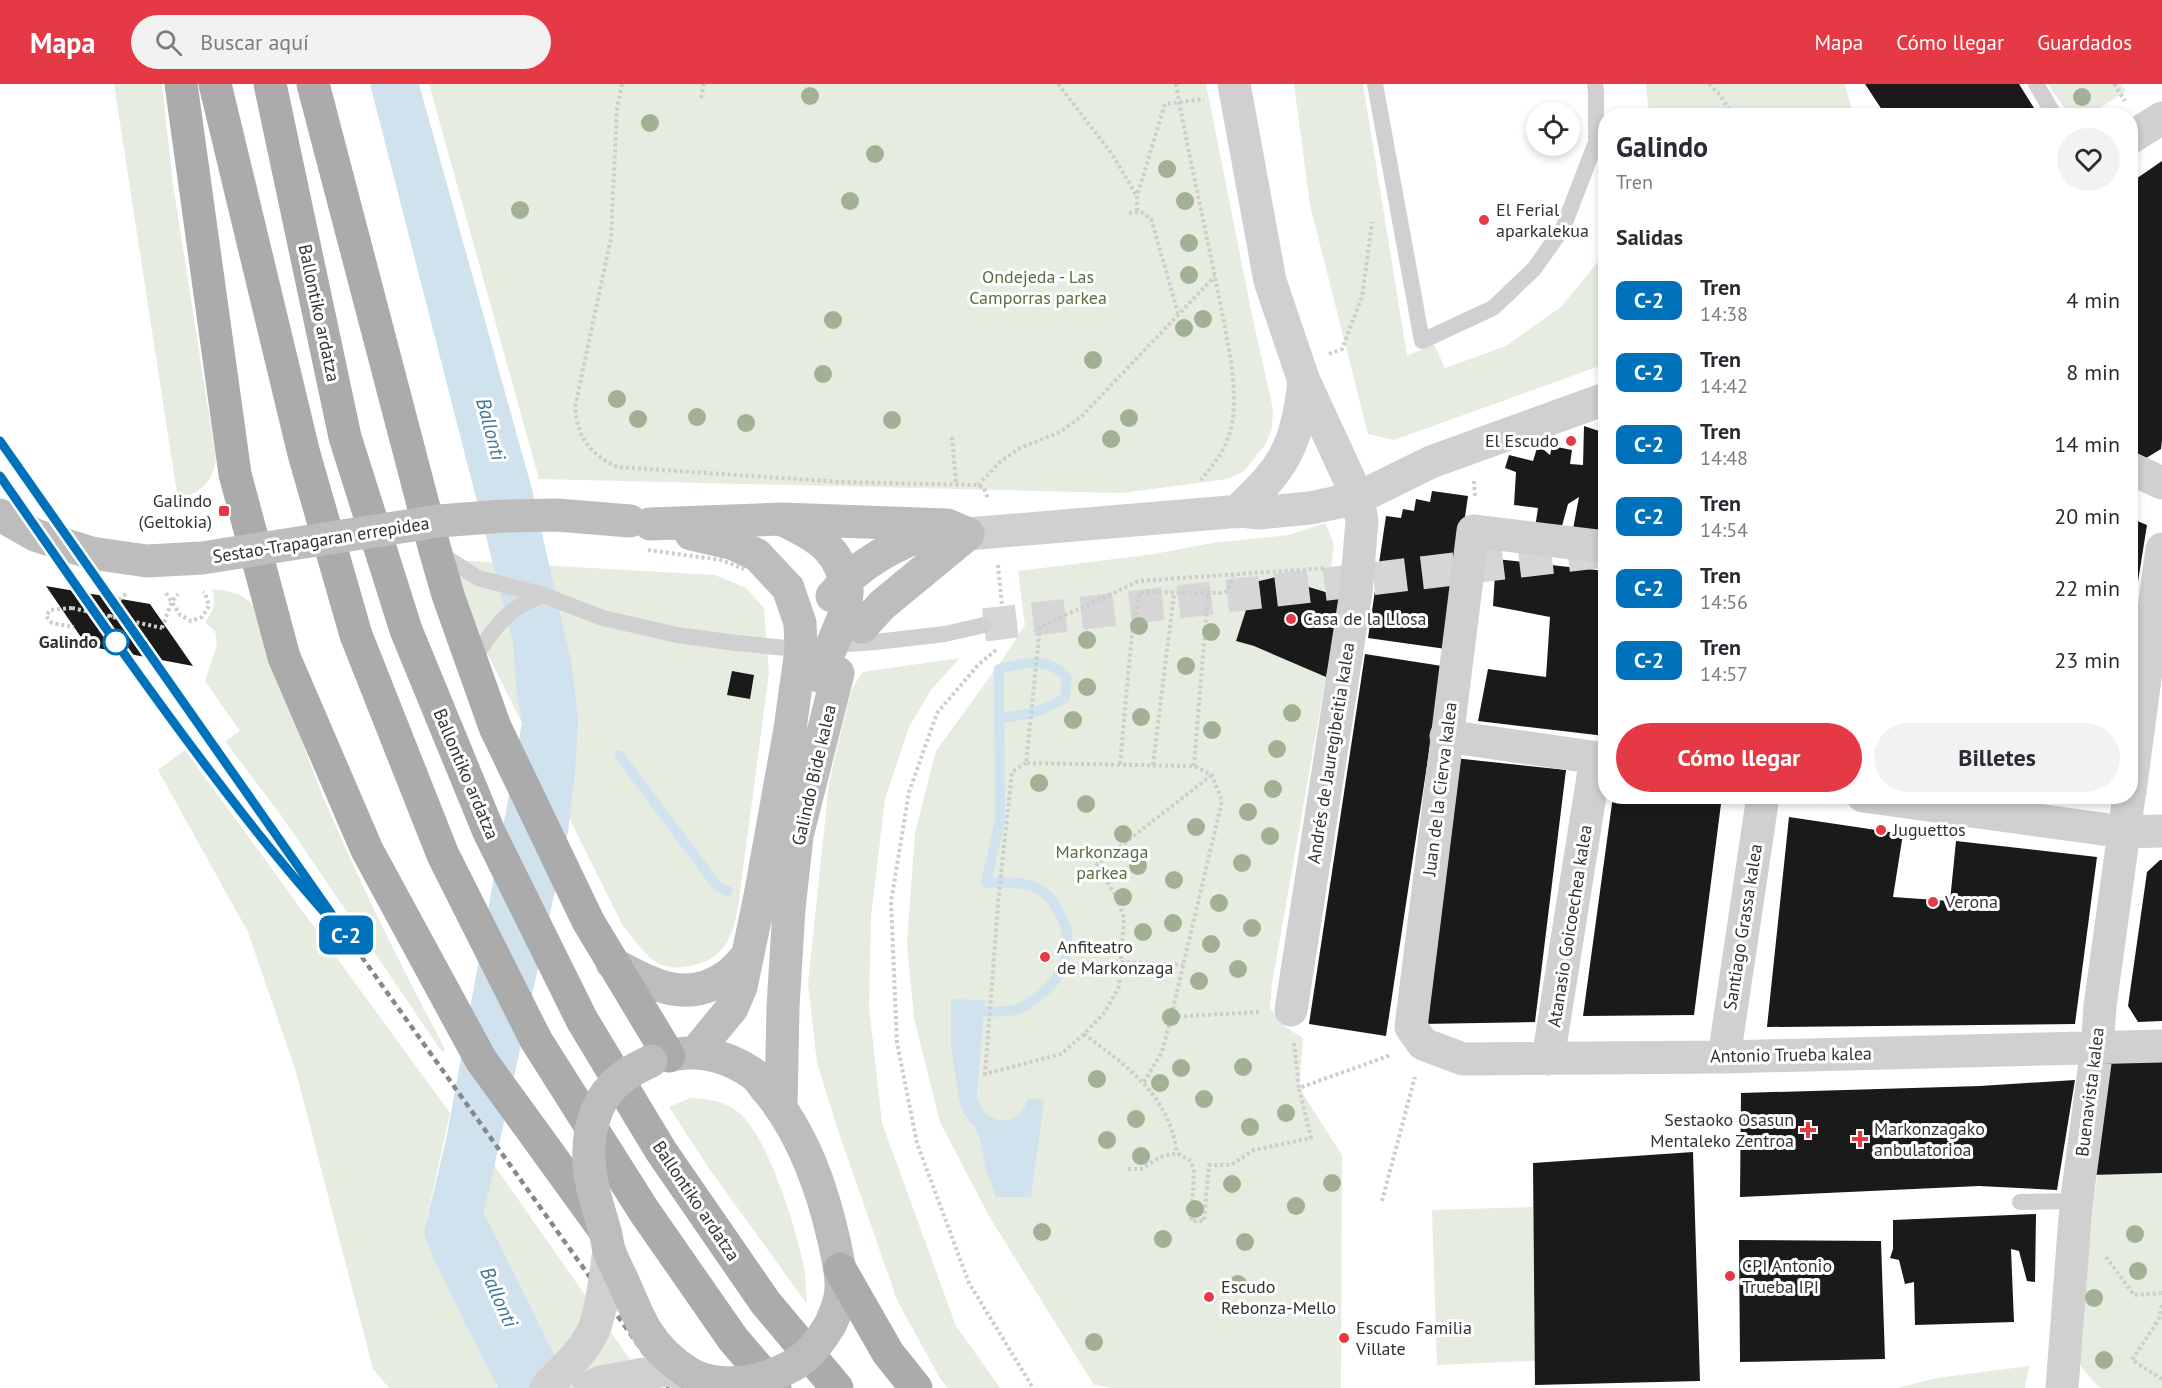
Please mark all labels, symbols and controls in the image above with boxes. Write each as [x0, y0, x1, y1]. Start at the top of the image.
search box [131, 15, 551, 69]
text: Mapa [30, 24, 95, 61]
icon: search [152, 26, 185, 59]
text: Buscar aquí [200, 28, 309, 56]
text: Mapa [1814, 29, 1863, 56]
text: Cómo llegar [1896, 29, 2004, 56]
text: Guardados [2037, 29, 2132, 56]
map controls [1526, 102, 1580, 156]
button: locate [1526, 102, 1580, 156]
text: Galindo [1616, 128, 1708, 165]
button: heart [2057, 128, 2120, 191]
text: Tren [1616, 169, 1653, 195]
place label: El Ferial aparkalekua [1496, 198, 1589, 242]
marker: El Ferial aparkalekua [1477, 213, 1491, 227]
text: Salidas [1616, 223, 1683, 251]
street label: Ballontiko ardatza [294, 242, 345, 384]
park label: Ondejeda - Las Camporras parkea [969, 265, 1107, 309]
text: Tren [1700, 273, 1741, 301]
text: 4 min [2066, 286, 2120, 314]
text: C-2 [1634, 287, 1664, 314]
text: 14:38 [1700, 301, 1748, 327]
text: Tren [1700, 345, 1741, 373]
text: 8 min [2066, 358, 2120, 386]
text: C-2 [1634, 359, 1664, 386]
text: 14:42 [1700, 373, 1748, 399]
water label: Ballonti [470, 395, 512, 464]
text: Tren [1700, 417, 1741, 445]
place label: El Escudo [1485, 429, 1559, 452]
text: 14 min [2054, 430, 2120, 458]
text: C-2 [1634, 431, 1664, 458]
marker: El Escudo [1564, 434, 1578, 448]
text: 14:48 [1700, 445, 1748, 471]
place label: Galindo (Geltokia) [139, 489, 212, 533]
text: Tren [1700, 489, 1741, 517]
text: 20 min [2054, 502, 2120, 530]
text: C-2 [1634, 503, 1664, 530]
marker: Galindo (Geltokia) [217, 504, 231, 518]
street label: Sestao-Trapagaran errepidea [211, 511, 431, 568]
text: 14:54 [1700, 517, 1748, 543]
text: Tren [1700, 561, 1741, 589]
text: 22 min [2054, 574, 2120, 602]
text: C-2 [1634, 575, 1664, 602]
text: 14:56 [1700, 589, 1748, 615]
place label: Casa de la Llosa [1303, 607, 1427, 630]
marker: Casa de la Llosa [1284, 612, 1298, 626]
marker: Galindo [103, 629, 129, 655]
place label: Galindo [39, 630, 98, 653]
text: Tren [1700, 633, 1741, 661]
street label: Andrés de Jauregibeitia kalea [1302, 641, 1359, 865]
text: 23 min [2054, 646, 2120, 674]
text: C-2 [1634, 647, 1664, 674]
text: 14:57 [1700, 661, 1748, 687]
street label: Juan de la Cierva kalea [1417, 701, 1462, 878]
street label: Galindo Bide kalea [786, 702, 841, 848]
street label: Ballontiko ardatza [429, 705, 504, 843]
button: Cómo llegar [1616, 723, 1862, 792]
button: Billetes [1874, 723, 2120, 792]
place label: Juguettos [1892, 818, 1966, 841]
street label: Atanasio Goicoechea kalea [1542, 823, 1597, 1029]
marker: Juguettos [1874, 823, 1888, 837]
park label: Markonzaga parkea [1056, 840, 1148, 884]
street label: Santiago Grassa kalea [1718, 842, 1767, 1012]
place label: Verona [1944, 890, 1998, 913]
marker: Verona [1926, 895, 1940, 909]
line badge: C-2 [312, 916, 380, 954]
text: C-2 [331, 922, 361, 949]
place label: Anfiteatro de Markonzaga [1057, 935, 1173, 979]
marker: Anfiteatro de Markonzaga [1038, 950, 1052, 964]
street label: Buenavista kalea [2070, 1026, 2109, 1158]
street label: Antonio Trueba kalea [1710, 1042, 1872, 1067]
place label: Sestaoko Osasun Mentaleko Zentroa [1650, 1108, 1794, 1152]
place label: Markonzagako anbulatorioa [1874, 1117, 1985, 1161]
marker: Sestaoko Osasun Mentaleko Zentroa [1799, 1121, 1817, 1139]
marker: Markonzagako anbulatorioa [1851, 1130, 1869, 1148]
street label: Ballontiko ardatza [648, 1136, 745, 1265]
place label: CPI Antonio Trueba IPI [1742, 1254, 1832, 1298]
water label: Ballonti [474, 1263, 524, 1332]
marker: CPI Antonio Trueba IPI [1723, 1269, 1737, 1283]
place label: Escudo Rebonza-Mello [1221, 1275, 1336, 1319]
marker: Escudo Rebonza-Mello [1202, 1290, 1216, 1304]
place label: Escudo Familia Villate [1355, 1316, 1472, 1360]
marker: Escudo Familia Villate [1337, 1331, 1351, 1345]

